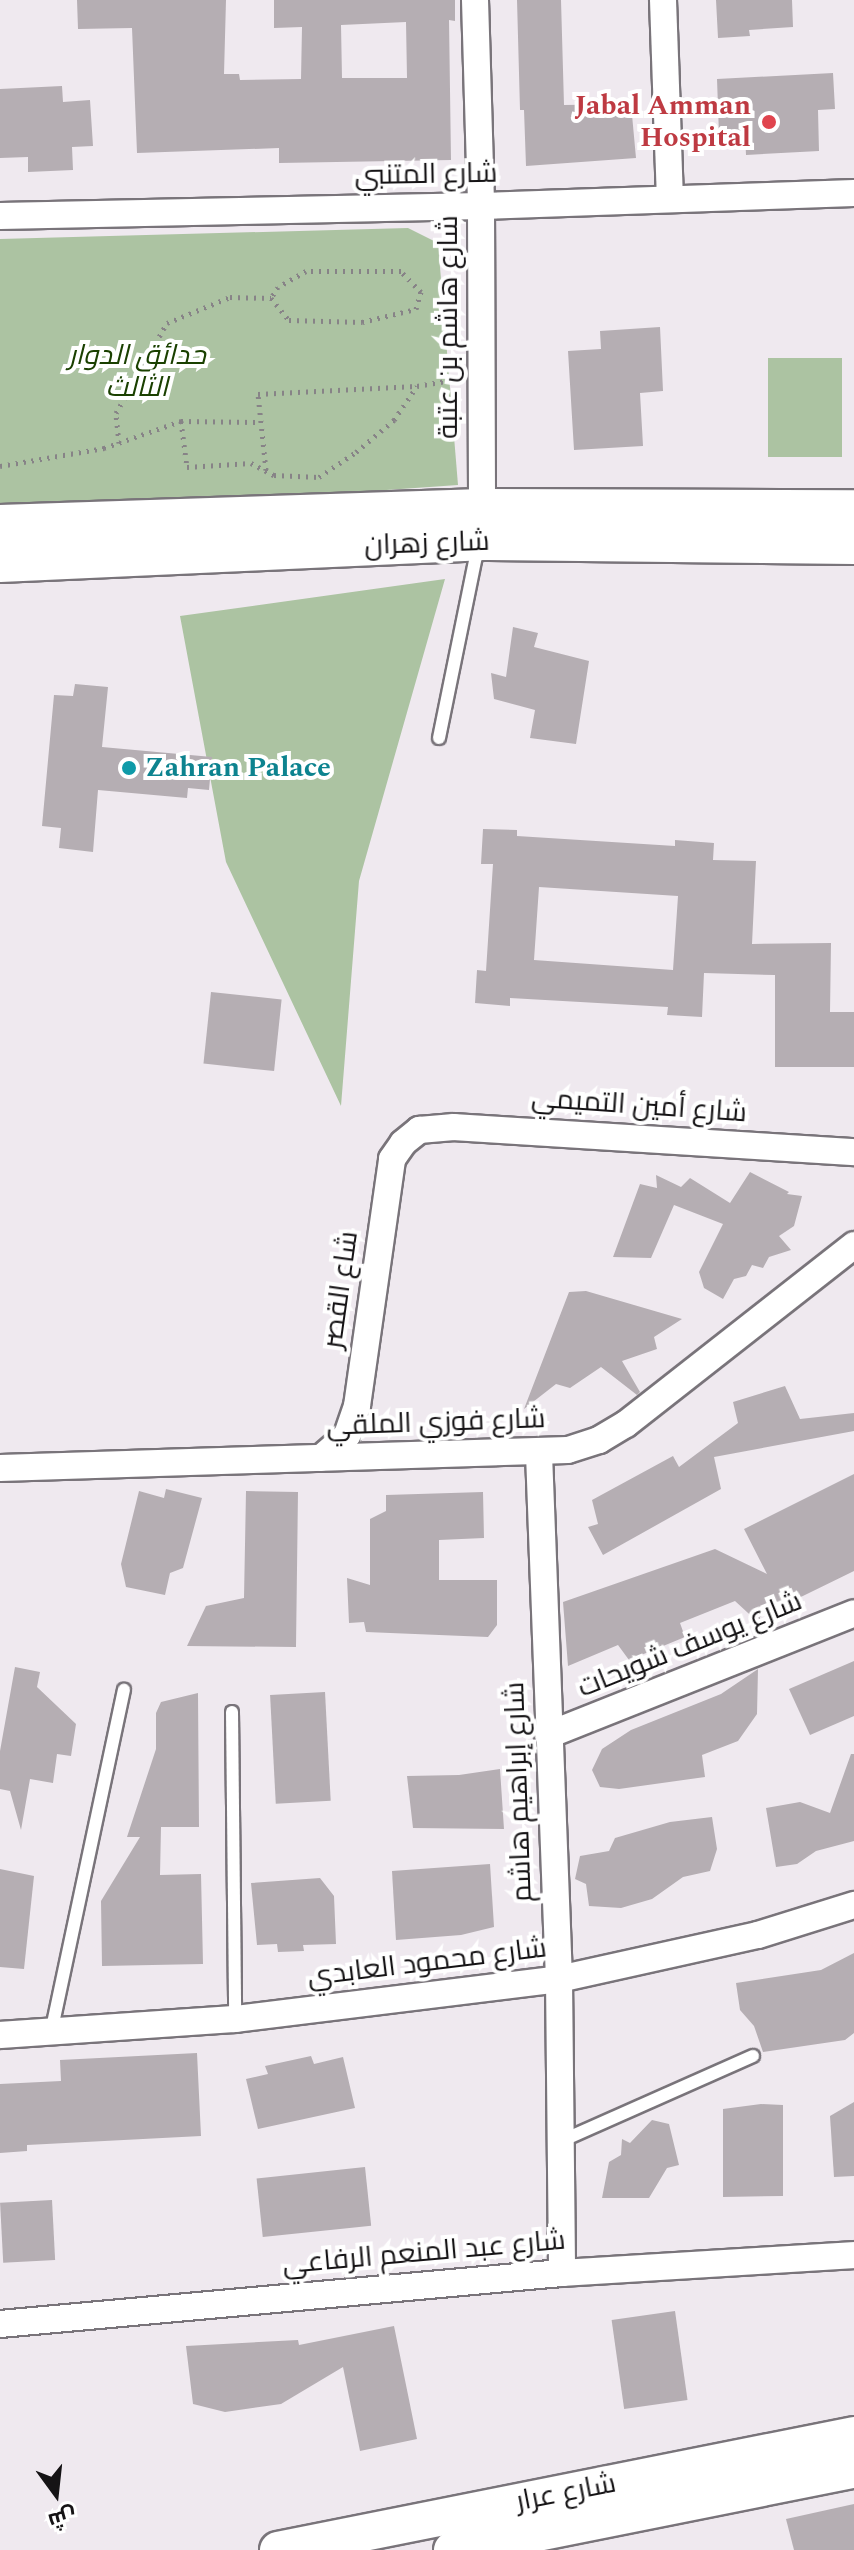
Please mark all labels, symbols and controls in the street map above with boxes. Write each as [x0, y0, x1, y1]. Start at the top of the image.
place label: Jabal Amman Hospital [574, 89, 751, 155]
marker: Jabal Amman Hospital [758, 111, 780, 133]
street label: شارع المتنبي [354, 157, 498, 193]
street label: شارع هاشم بن عتبة [432, 215, 466, 439]
park label: حدائق الدوار الثالث [68, 339, 206, 405]
street label: شارع زهران [364, 525, 490, 563]
place label: Zahran Palace [145, 751, 331, 785]
marker: Zahran Palace [120, 759, 138, 777]
street label: شارع أمين التميمي [530, 1082, 748, 1130]
street label: شاع القصر [316, 1229, 366, 1351]
street label: شارع فوزي الملقي [326, 1402, 546, 1444]
street label: شارع يوسف شويحات [573, 1585, 807, 1705]
street label: شارع إبراهيم هاشم [498, 1681, 540, 1903]
street label: شارع محمود العابدي [306, 1932, 548, 1994]
street label: شارع عبد المنعم الرفاعي [281, 2224, 567, 2282]
north arrow [16, 2454, 96, 2534]
street label: شارع عرار [513, 2467, 619, 2519]
text: ش [44, 2498, 80, 2537]

